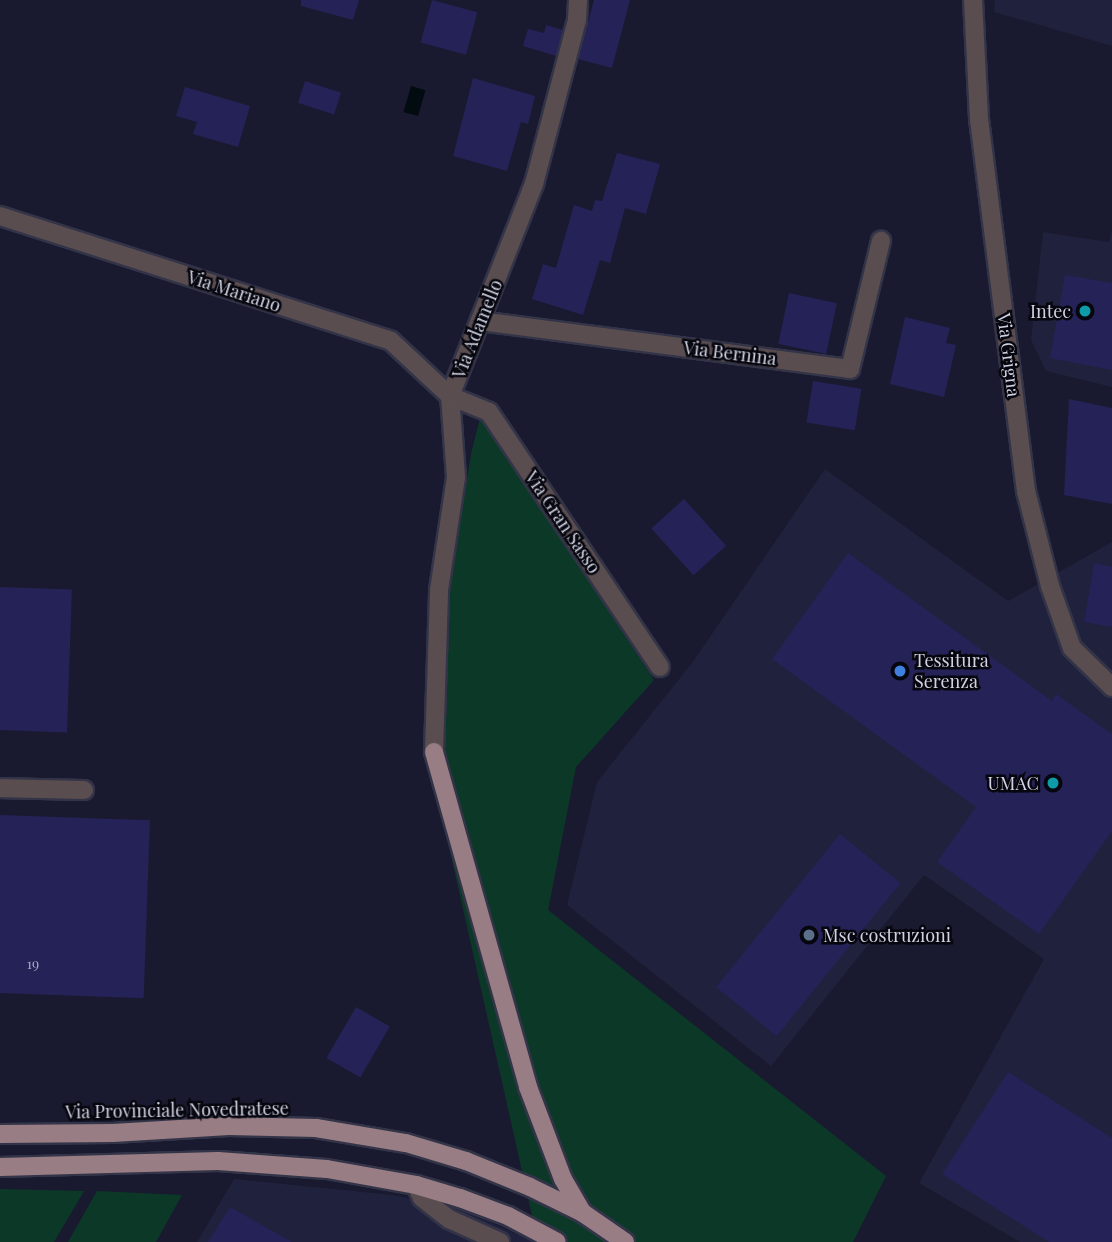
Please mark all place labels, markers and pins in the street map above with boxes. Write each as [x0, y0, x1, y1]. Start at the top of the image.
place label: Intec [1030, 300, 1071, 322]
marker: Intec [1077, 303, 1093, 319]
place label: Tessitura Serenza [914, 650, 989, 692]
marker: Tessitura Serenza [892, 663, 908, 679]
place label: UMAC [988, 772, 1039, 794]
marker: UMAC [1045, 775, 1061, 791]
place label: Msc costruzioni [823, 924, 951, 946]
marker: Msc costruzioni [801, 927, 817, 943]

